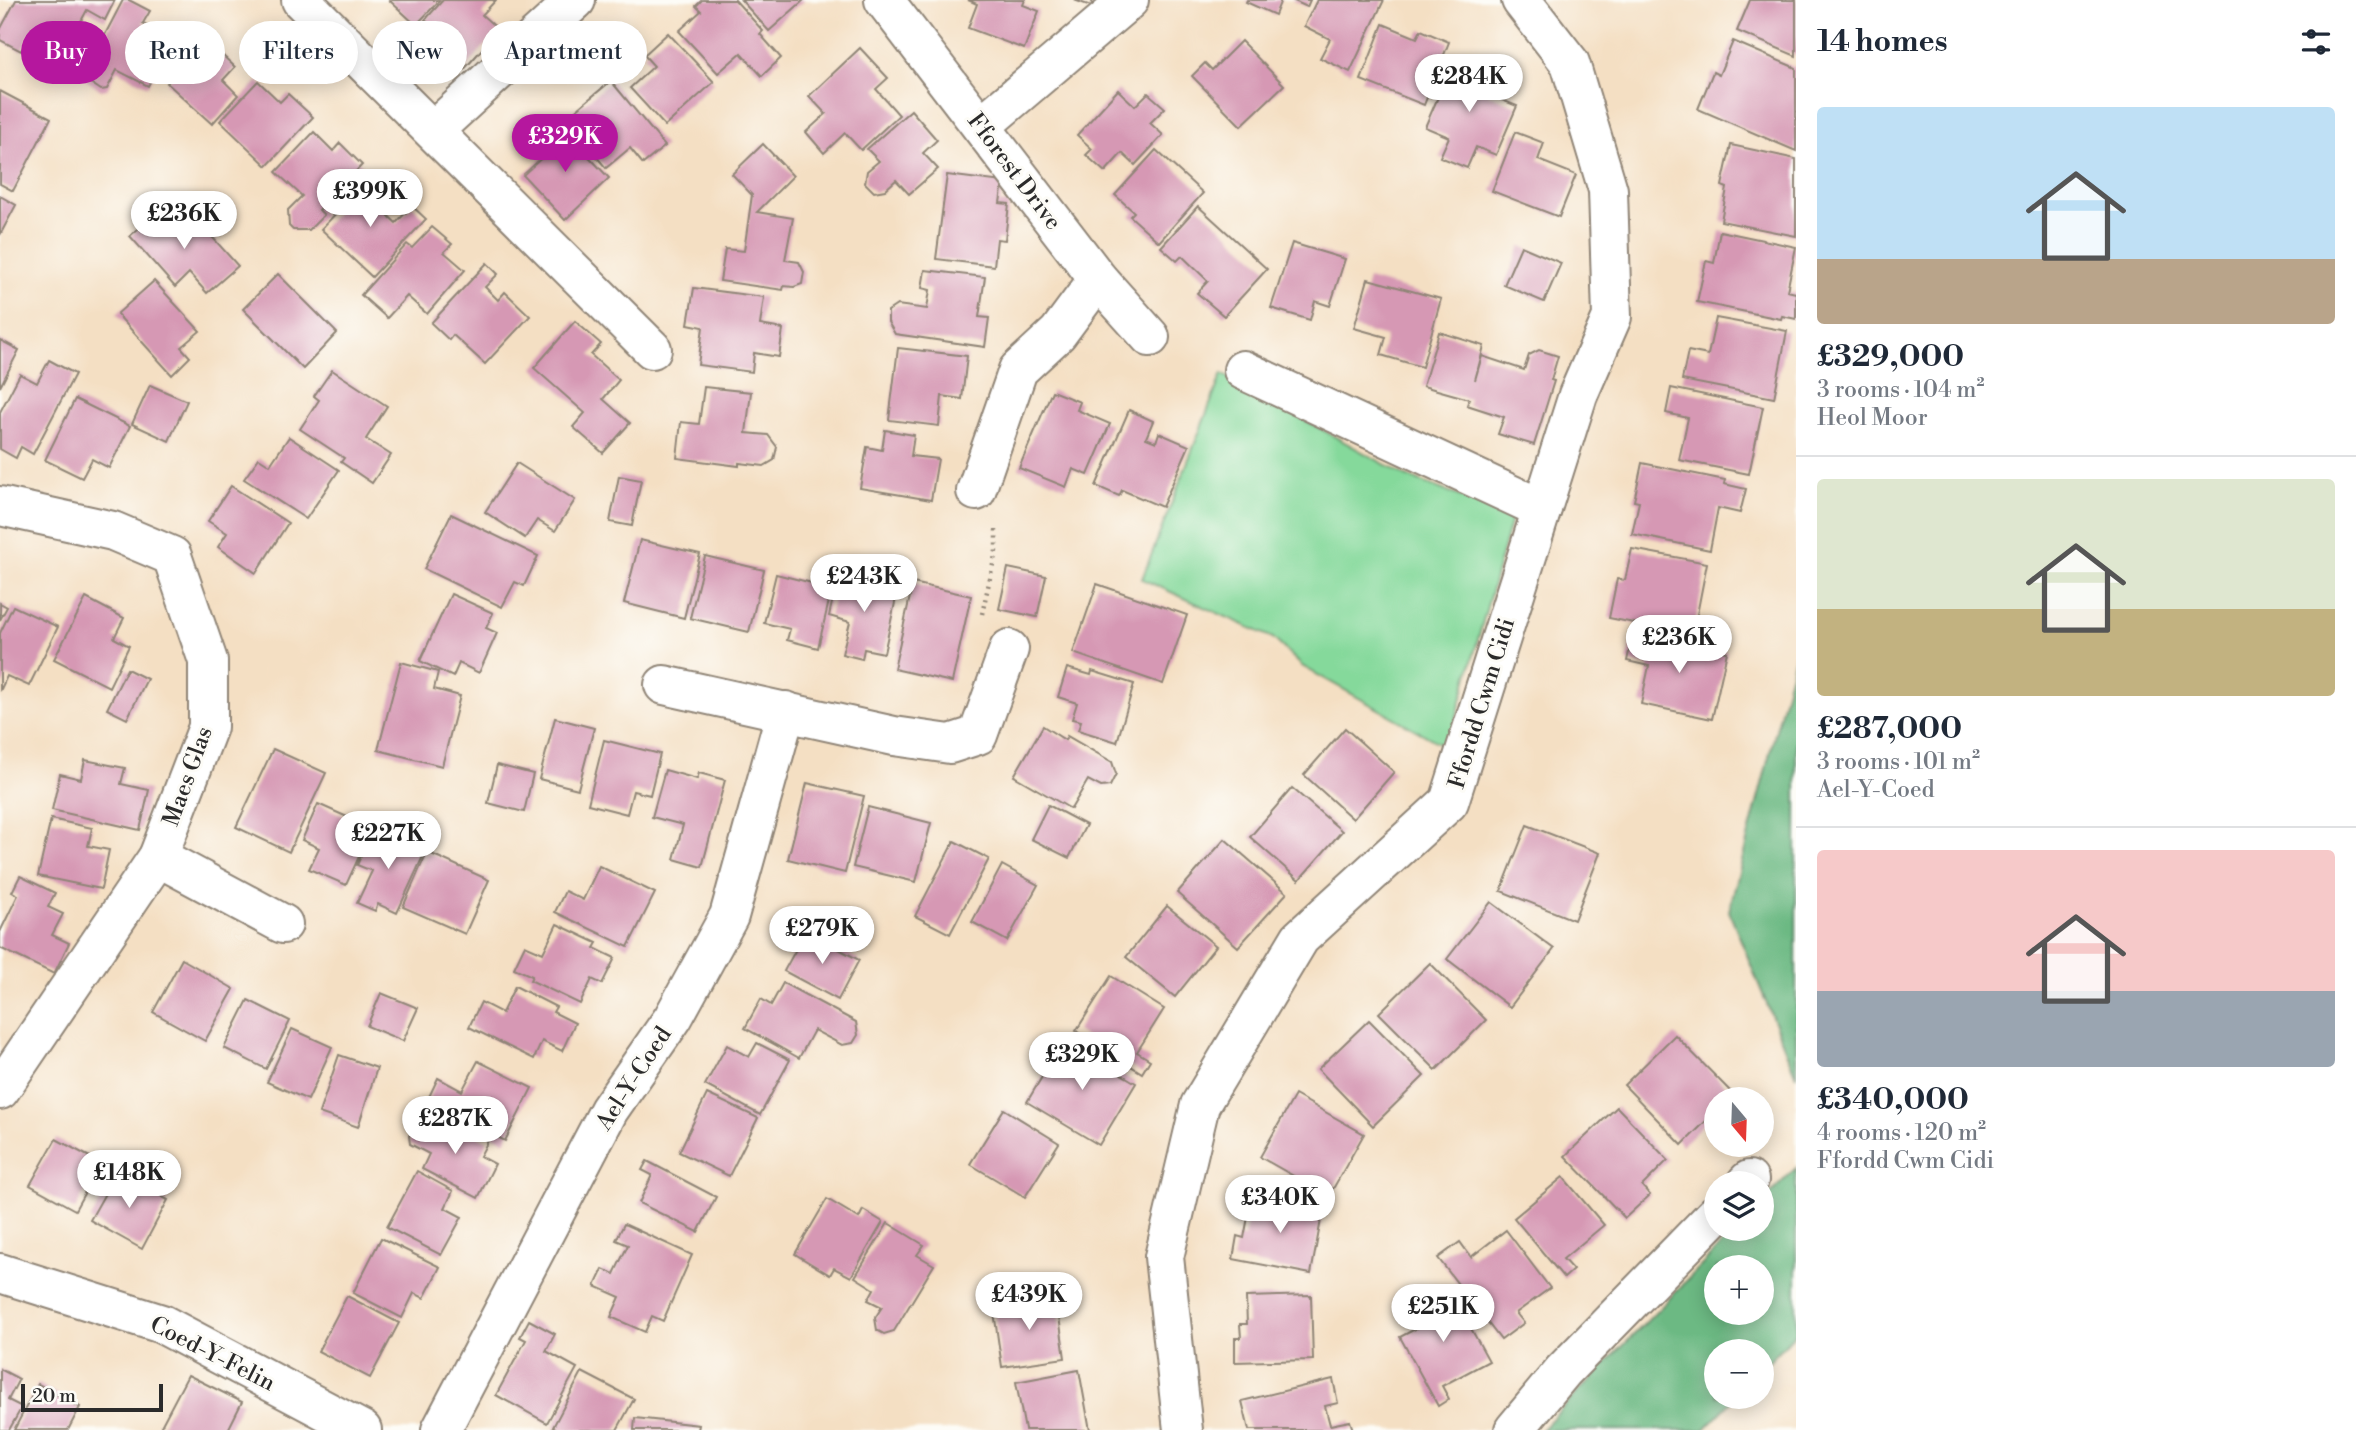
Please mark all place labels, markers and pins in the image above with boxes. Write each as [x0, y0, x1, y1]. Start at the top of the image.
pin: £284K [1420, 54, 1518, 114]
pin: £329K [516, 114, 614, 174]
pin: £399K [321, 170, 419, 229]
pin: £236K [135, 191, 233, 251]
pin: £243K [815, 554, 913, 614]
pin: £236K [1630, 616, 1728, 675]
pin: £227K [339, 812, 437, 871]
pin: £279K [773, 906, 871, 966]
pin: £329K [1033, 1032, 1131, 1092]
pin: £287K [406, 1096, 504, 1156]
pin: £148K [80, 1150, 178, 1210]
pin: £340K [1231, 1176, 1329, 1235]
pin: £439K [980, 1272, 1078, 1332]
pin: £251K [1394, 1284, 1492, 1344]

